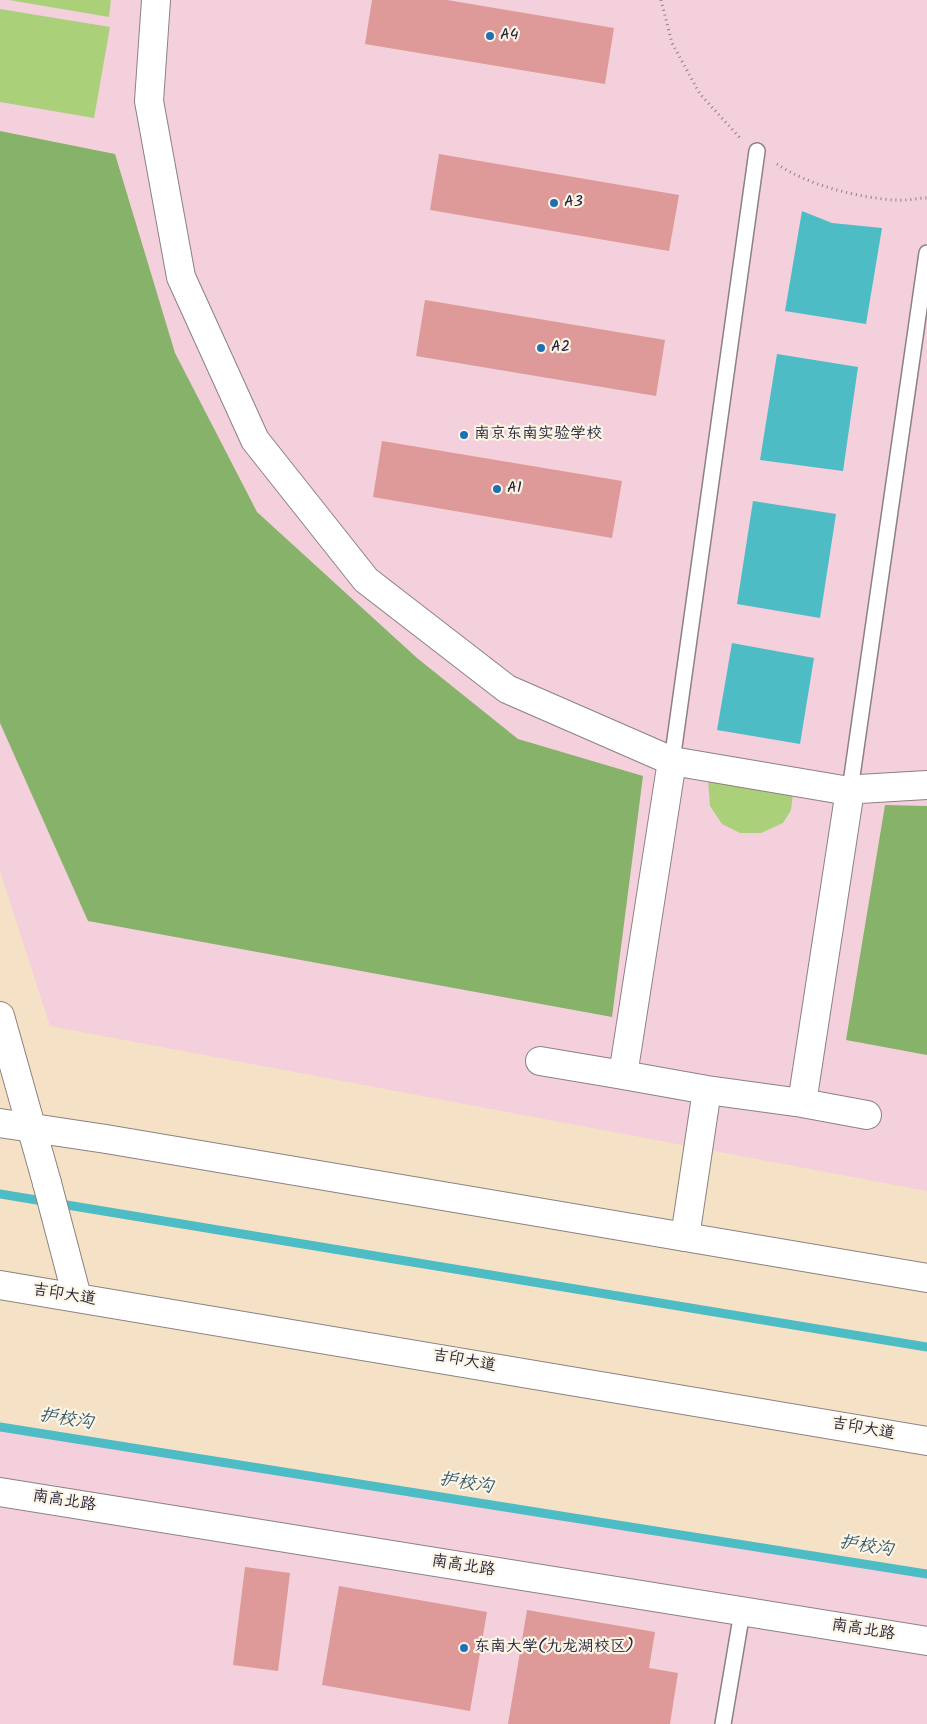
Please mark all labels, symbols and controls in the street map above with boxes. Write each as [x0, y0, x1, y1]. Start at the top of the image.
place label: A4 [500, 26, 519, 46]
marker: A4 [484, 30, 496, 42]
place label: A3 [564, 193, 583, 213]
marker: A3 [548, 197, 560, 209]
place label: A2 [551, 338, 570, 358]
marker: A2 [535, 342, 547, 354]
place label: 南京东南实验学校 [474, 425, 602, 445]
marker: 南京东南实验学校 [458, 429, 470, 441]
place label: A1 [507, 479, 522, 499]
marker: A1 [491, 483, 503, 495]
street label: 吉印大道 [31, 1282, 97, 1310]
street label: 吉印大道 [431, 1347, 497, 1377]
water label: 护校沟 [38, 1406, 94, 1436]
street label: 吉印大道 [830, 1415, 896, 1445]
water label: 护校沟 [438, 1470, 494, 1500]
street label: 南高北路 [31, 1488, 97, 1516]
water label: 护校沟 [838, 1533, 894, 1563]
street label: 南高北路 [430, 1553, 496, 1581]
street label: 南高北路 [830, 1617, 896, 1645]
place label: 东南大学(九龙湖校区) [474, 1638, 634, 1658]
marker: 东南大学(九龙湖校区) [458, 1642, 470, 1654]

